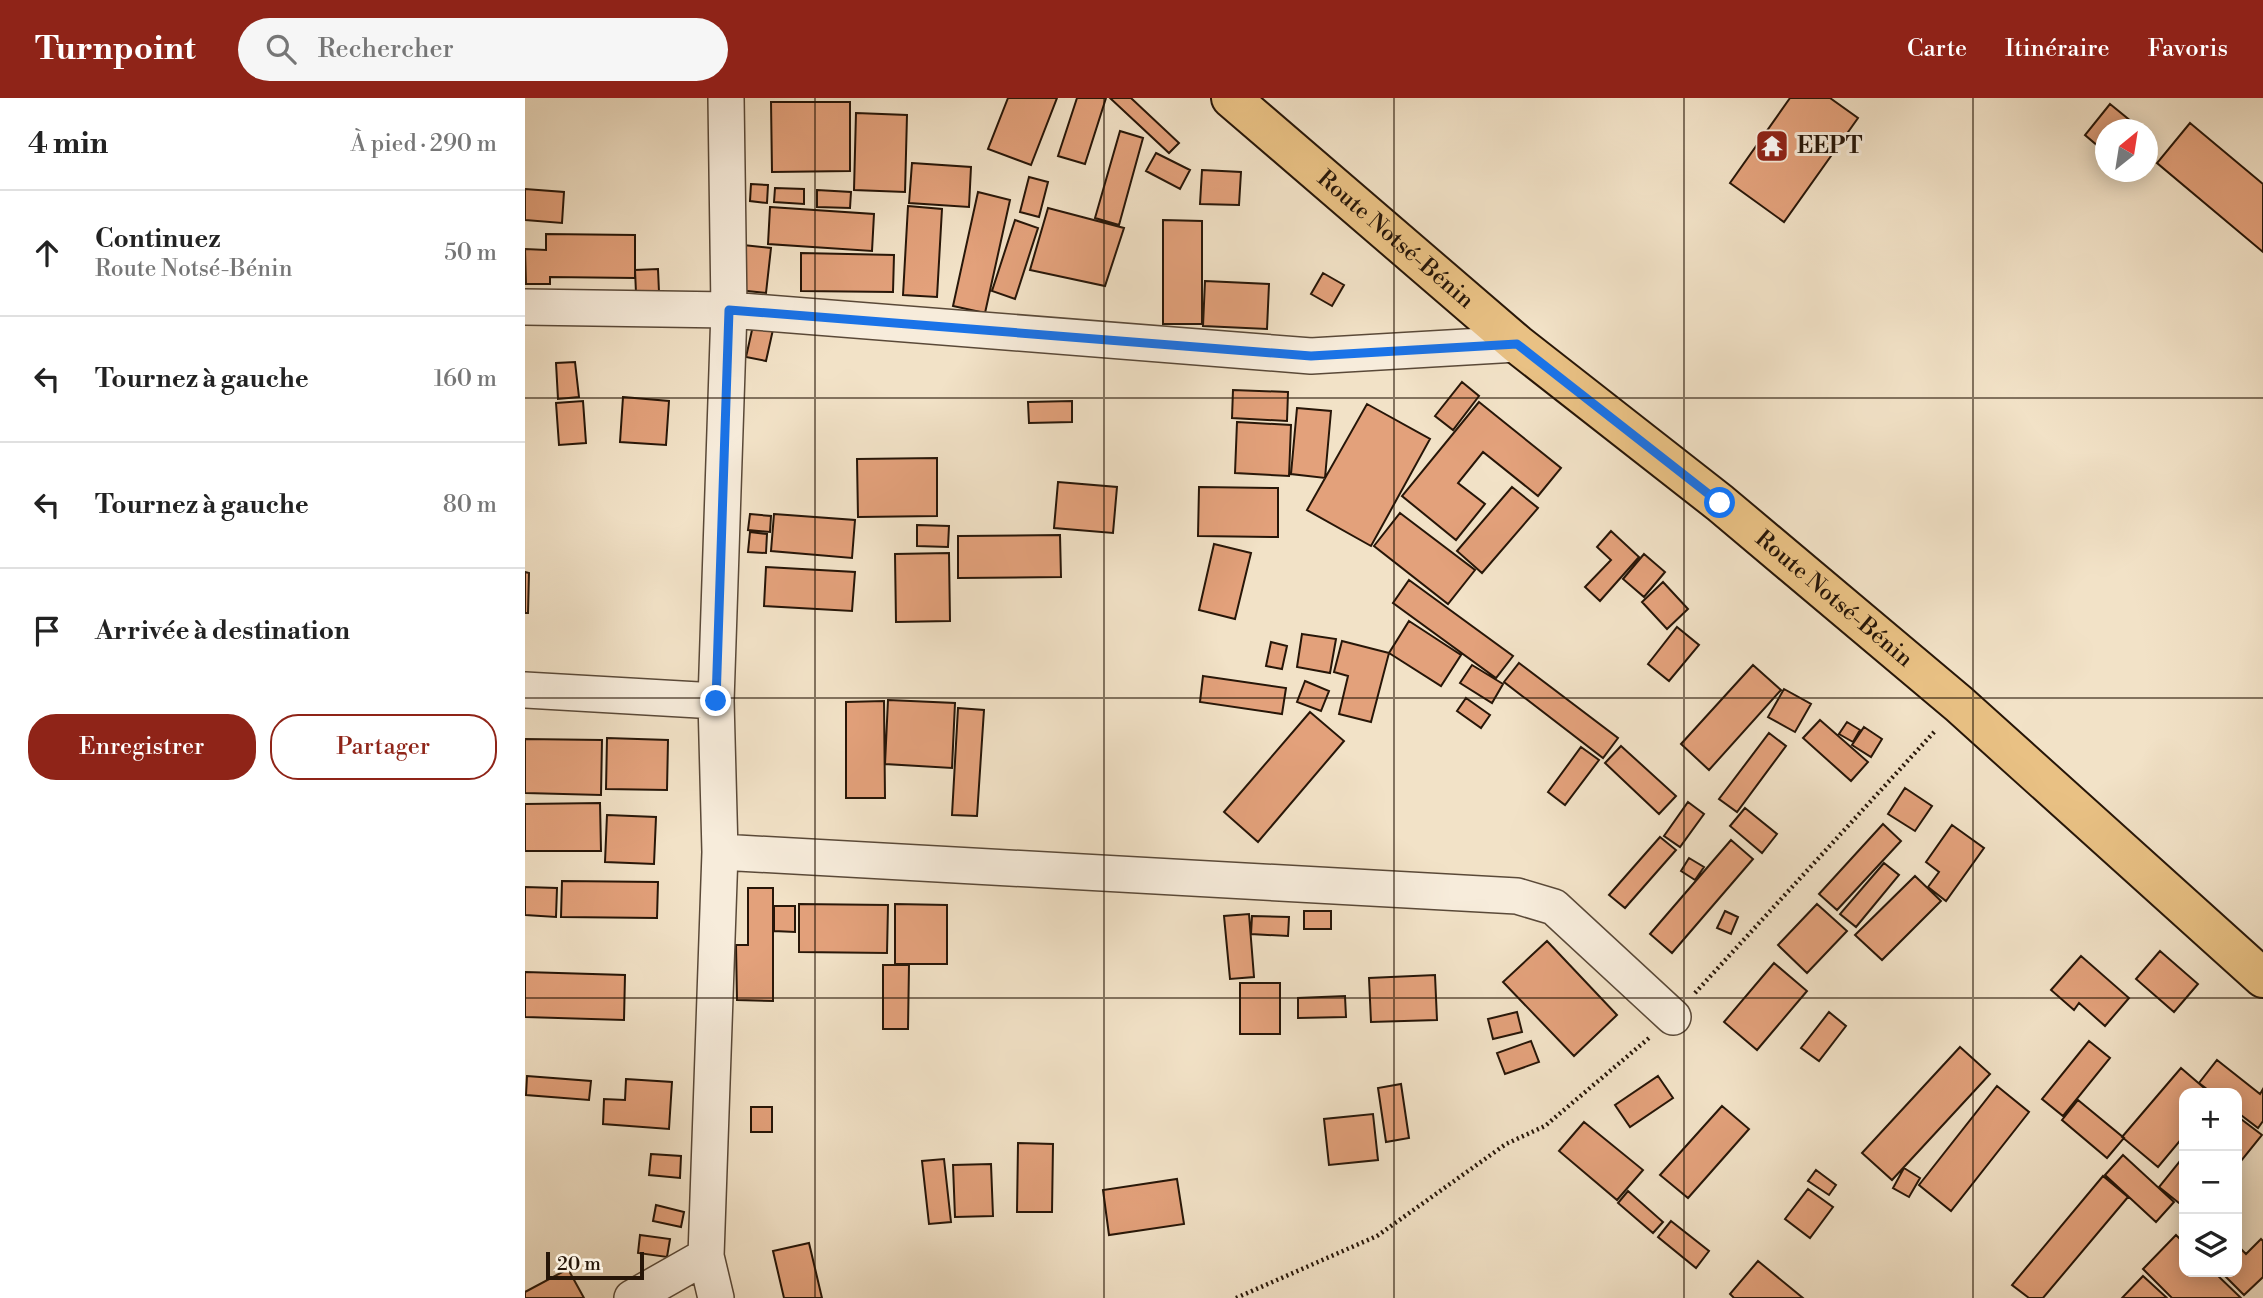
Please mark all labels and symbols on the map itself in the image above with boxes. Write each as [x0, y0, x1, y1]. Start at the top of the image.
north arrow [2095, 119, 2158, 182]
temple icon: EEPT [1753, 127, 1791, 165]
place label: EEPT [1797, 132, 1863, 160]
street label: Route Notsé-Bénin [1312, 164, 1480, 315]
route start [1704, 487, 1735, 518]
street label: Route Notsé-Bénin [1749, 525, 1919, 673]
route end [700, 685, 731, 716]
scale bar [546, 1249, 644, 1281]

